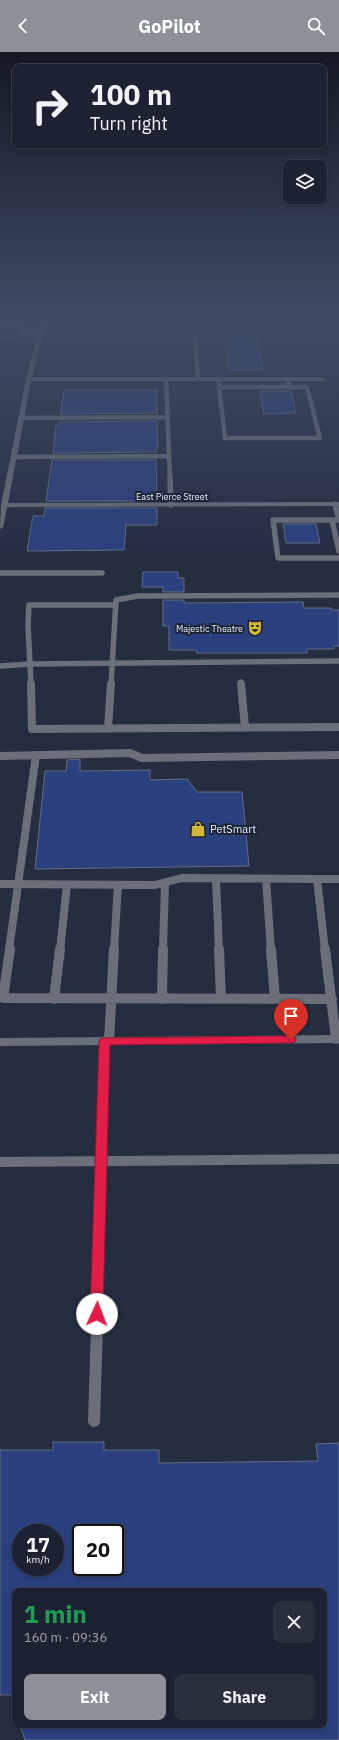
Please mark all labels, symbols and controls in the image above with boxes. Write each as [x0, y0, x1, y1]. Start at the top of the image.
icon: back [12, 15, 34, 37]
text: GoPilot [138, 15, 201, 38]
icon: search [305, 15, 327, 37]
text: 100 m [90, 76, 172, 113]
icon: right [24, 80, 76, 132]
text: Turn right [90, 112, 168, 135]
map controls [283, 160, 327, 204]
button: layers [283, 160, 327, 204]
street label: East Pierce Street [136, 491, 208, 502]
theatre icon: Majestic Theatre [246, 619, 264, 637]
place label: Majestic Theatre [176, 623, 243, 634]
shop icon: PetSmart [189, 820, 207, 838]
place label: PetSmart [210, 822, 256, 836]
pin [274, 999, 308, 1040]
icon: arrive [280, 1005, 302, 1027]
position arrow [76, 1293, 118, 1335]
speed limit sign: 20 [72, 1524, 124, 1576]
text: 17 [26, 1531, 50, 1558]
text: km/h [26, 1553, 50, 1566]
text: 1 min [24, 1598, 87, 1630]
button: close [273, 1601, 315, 1643]
text: 160 m · 09:36 [24, 1629, 107, 1646]
button: Exit [24, 1674, 166, 1720]
button: Share [174, 1674, 315, 1720]

